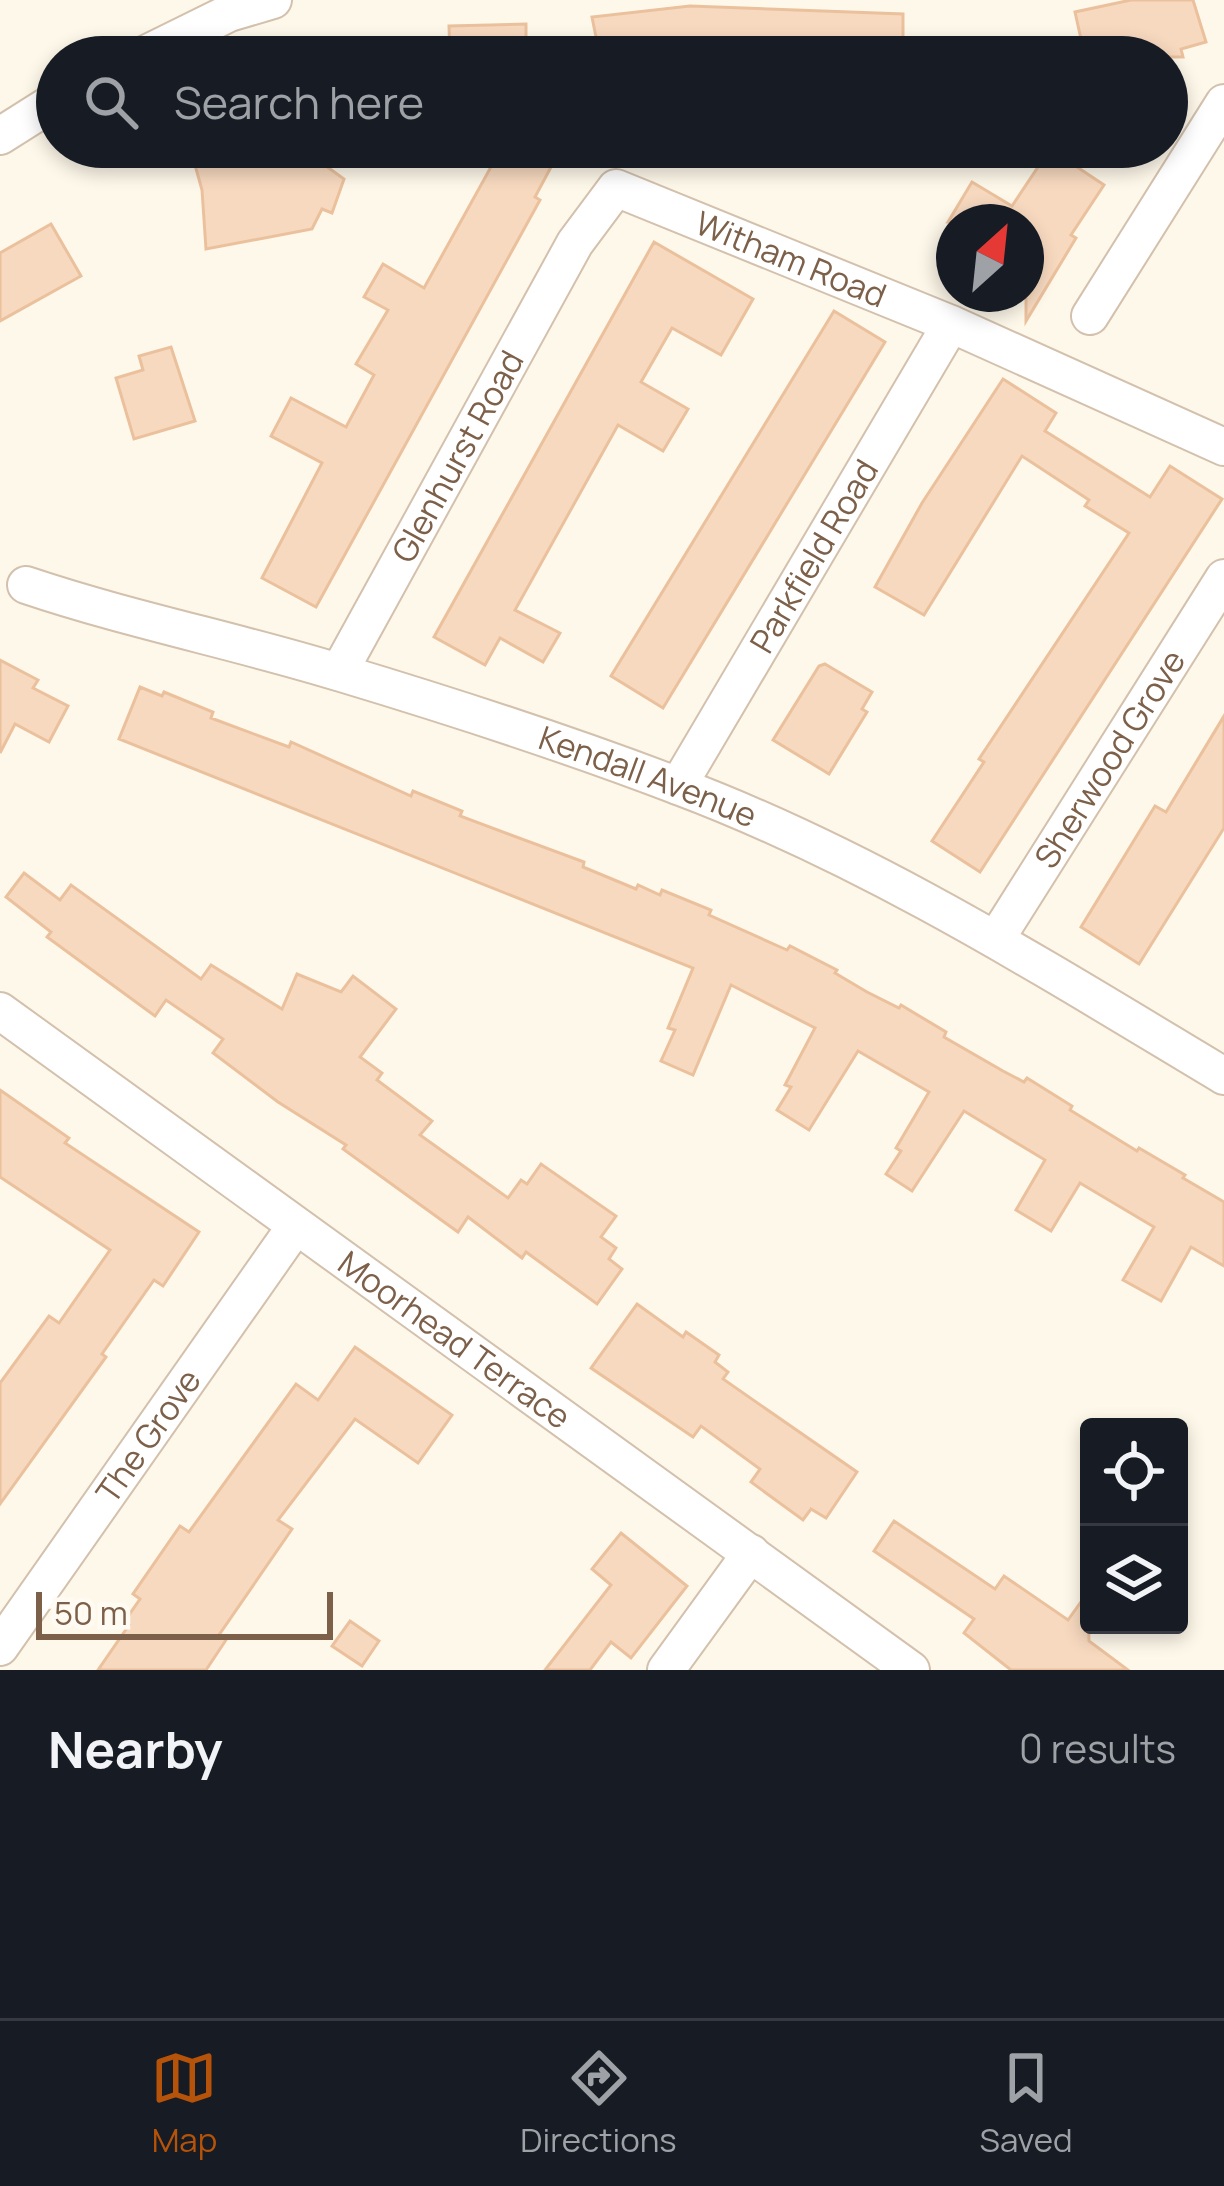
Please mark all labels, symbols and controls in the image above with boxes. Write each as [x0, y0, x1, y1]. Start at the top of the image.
search box [36, 36, 1188, 168]
icon: search [78, 69, 144, 135]
text: Search here [174, 71, 424, 133]
street label: Witham Road [689, 200, 893, 317]
north arrow [936, 204, 1044, 312]
street label: Glenhurst Road [381, 342, 534, 570]
street label: Parkfield Road [739, 451, 888, 661]
street label: Sherwood Grove [1023, 641, 1195, 876]
street label: Kendall Avenue [533, 715, 764, 837]
street label: Moorhead Terrace [330, 1240, 580, 1439]
street label: The Grove [85, 1360, 211, 1512]
map controls [1080, 1418, 1188, 1634]
button: locate [1080, 1418, 1188, 1526]
button: layers [1080, 1526, 1188, 1634]
scale bar [36, 1586, 333, 1639]
text: 50 m [54, 1590, 128, 1635]
text: Nearby [48, 1714, 223, 1783]
text: 0 results [1019, 1721, 1176, 1775]
tab: Map [151, 2045, 217, 2162]
tab: Directions [520, 2045, 677, 2162]
tab: Saved [980, 2045, 1073, 2162]

